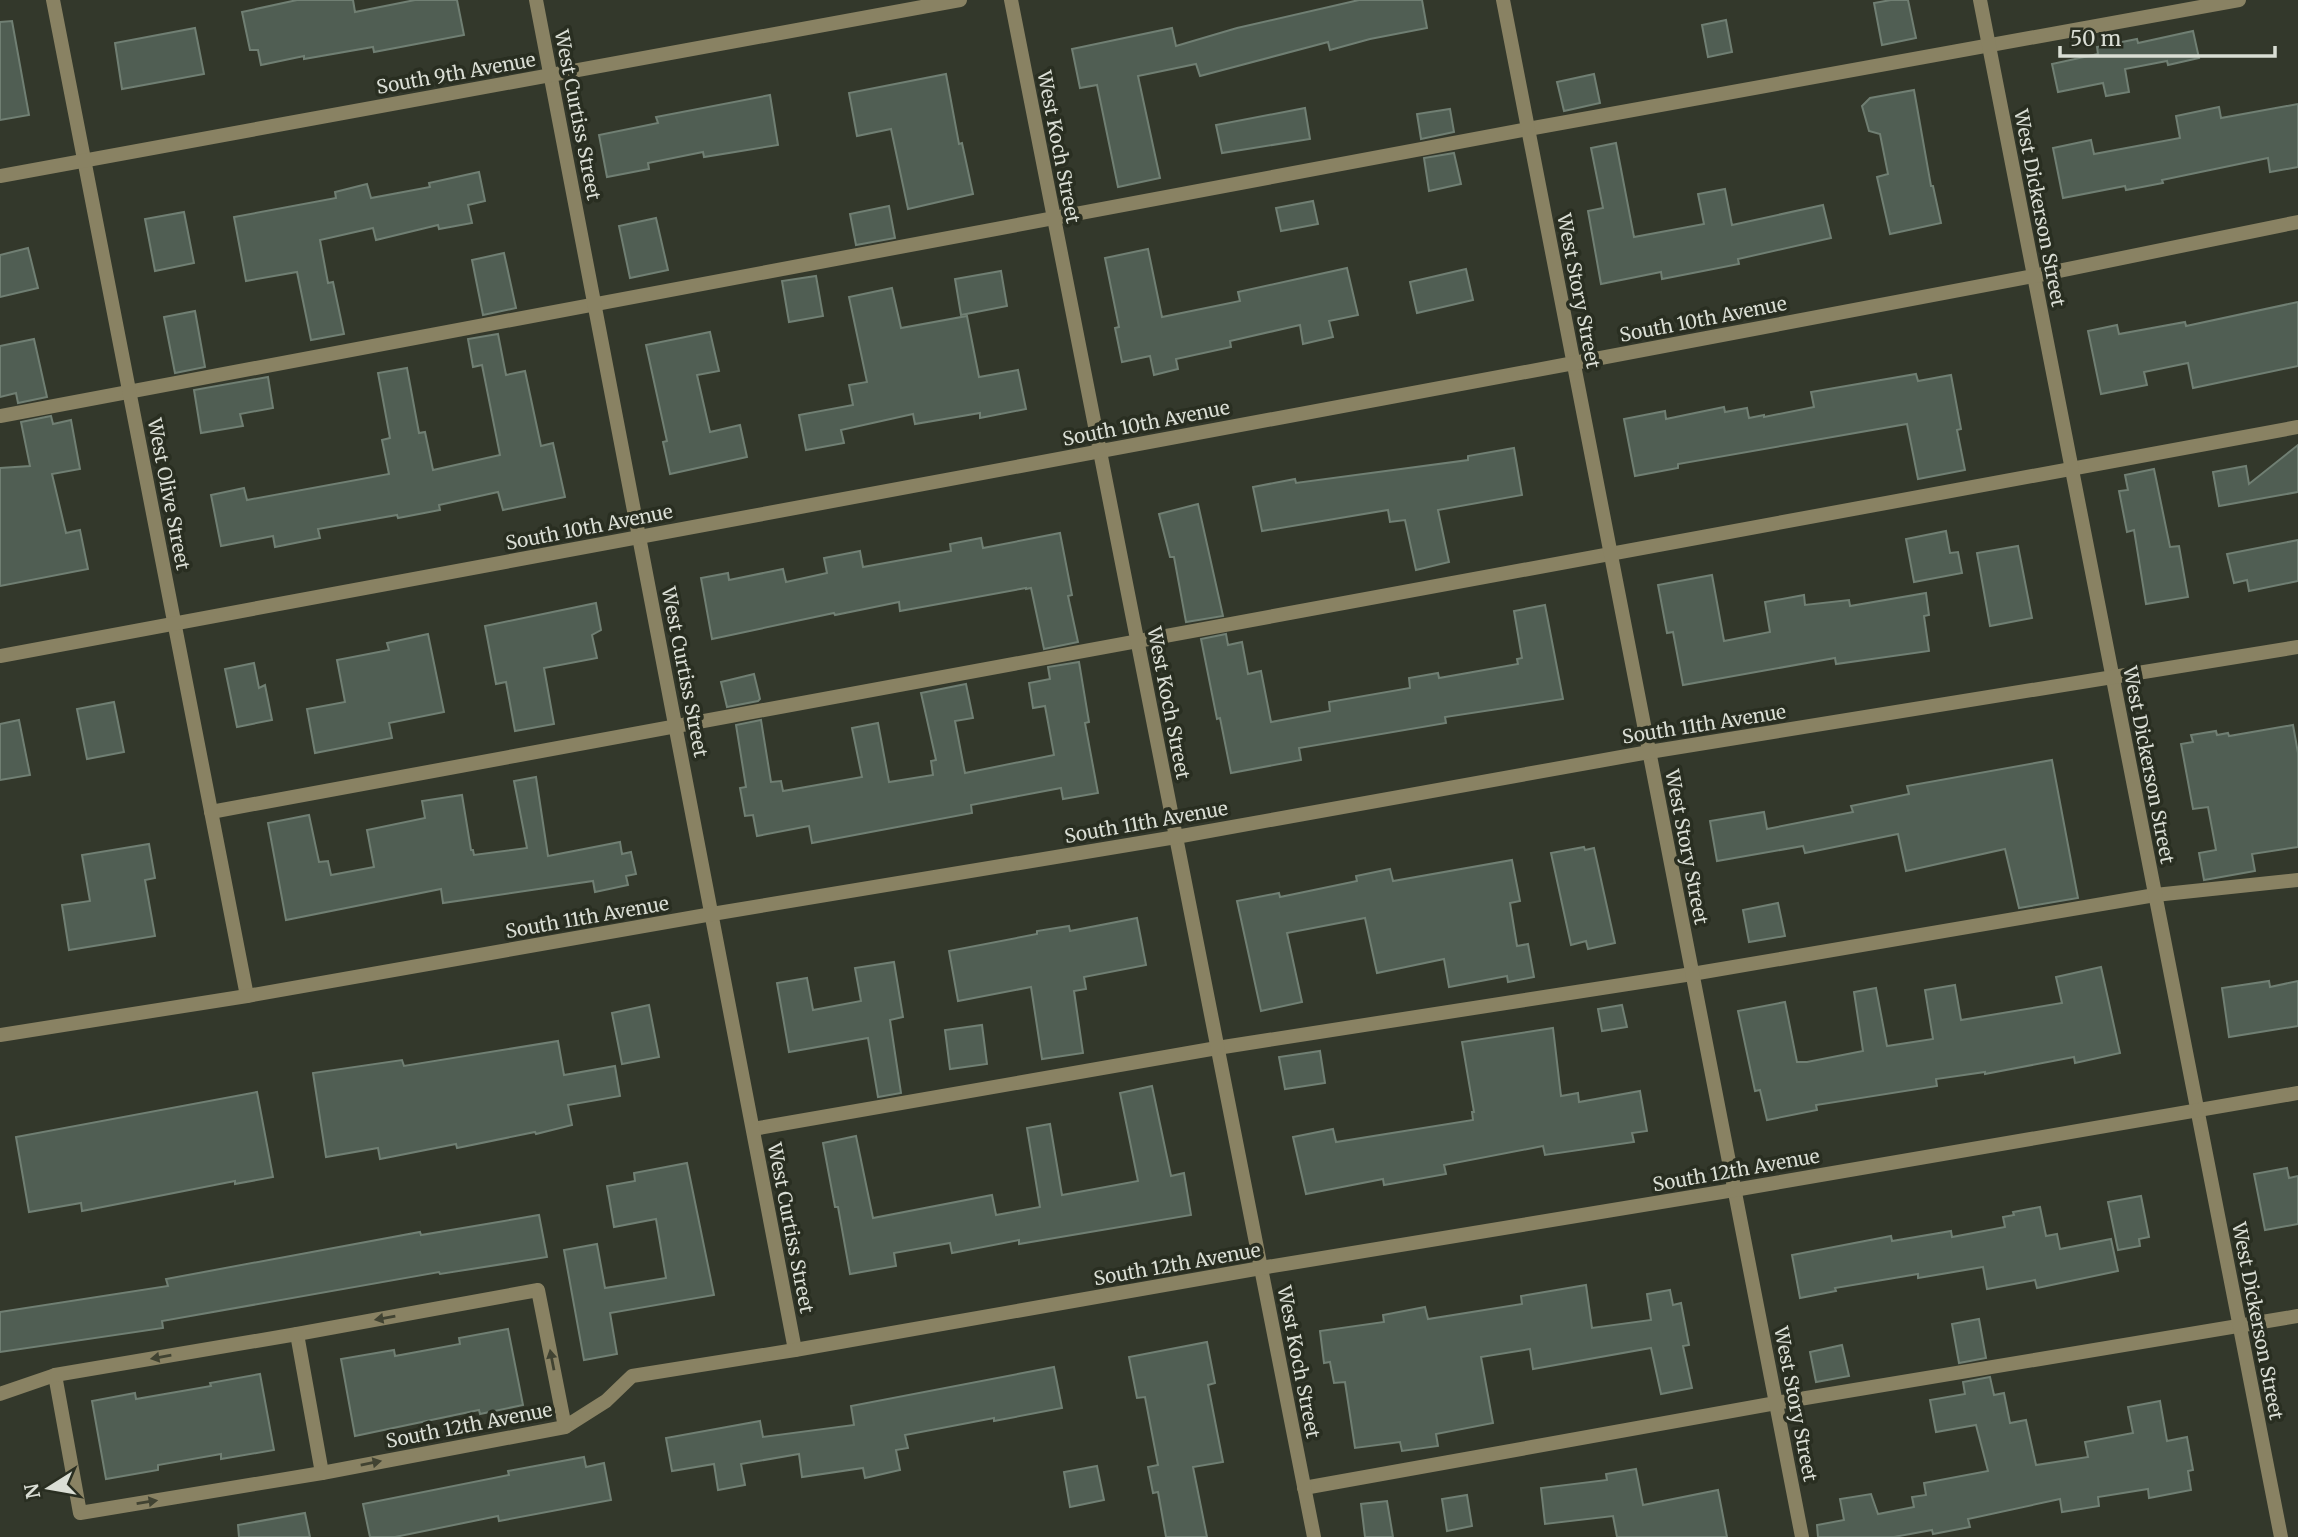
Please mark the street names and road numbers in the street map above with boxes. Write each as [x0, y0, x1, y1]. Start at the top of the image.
street label: West Curtiss Street [550, 27, 606, 203]
street label: South 9th Avenue [375, 47, 538, 99]
street label: West Koch Street [1032, 68, 1086, 226]
street label: West Dickerson Street [2009, 106, 2071, 309]
street label: West Story Street [1552, 211, 1606, 371]
street label: South 10th Avenue [1617, 291, 1789, 347]
street label: South 10th Avenue [1060, 395, 1232, 451]
street label: West Olive Street [142, 415, 196, 572]
street label: South 10th Avenue [503, 499, 675, 555]
street label: West Curtiss Street [657, 584, 713, 760]
street label: West Koch Street [1142, 624, 1196, 782]
street label: West Dickerson Street [2118, 663, 2180, 866]
street label: South 11th Avenue [1620, 699, 1788, 749]
street label: West Story Street [1660, 767, 1714, 927]
street label: South 11th Avenue [1062, 796, 1230, 848]
street label: South 11th Avenue [503, 891, 671, 943]
street label: West Curtiss Street [763, 1140, 819, 1316]
street label: South 12th Avenue [1651, 1143, 1821, 1197]
street label: West Dickerson Street [2227, 1219, 2289, 1422]
street label: South 12th Avenue [1092, 1237, 1262, 1291]
street label: West Koch Street [1272, 1283, 1326, 1441]
street label: West Story Street [1769, 1324, 1823, 1484]
street label: South 12th Avenue [384, 1397, 554, 1453]

